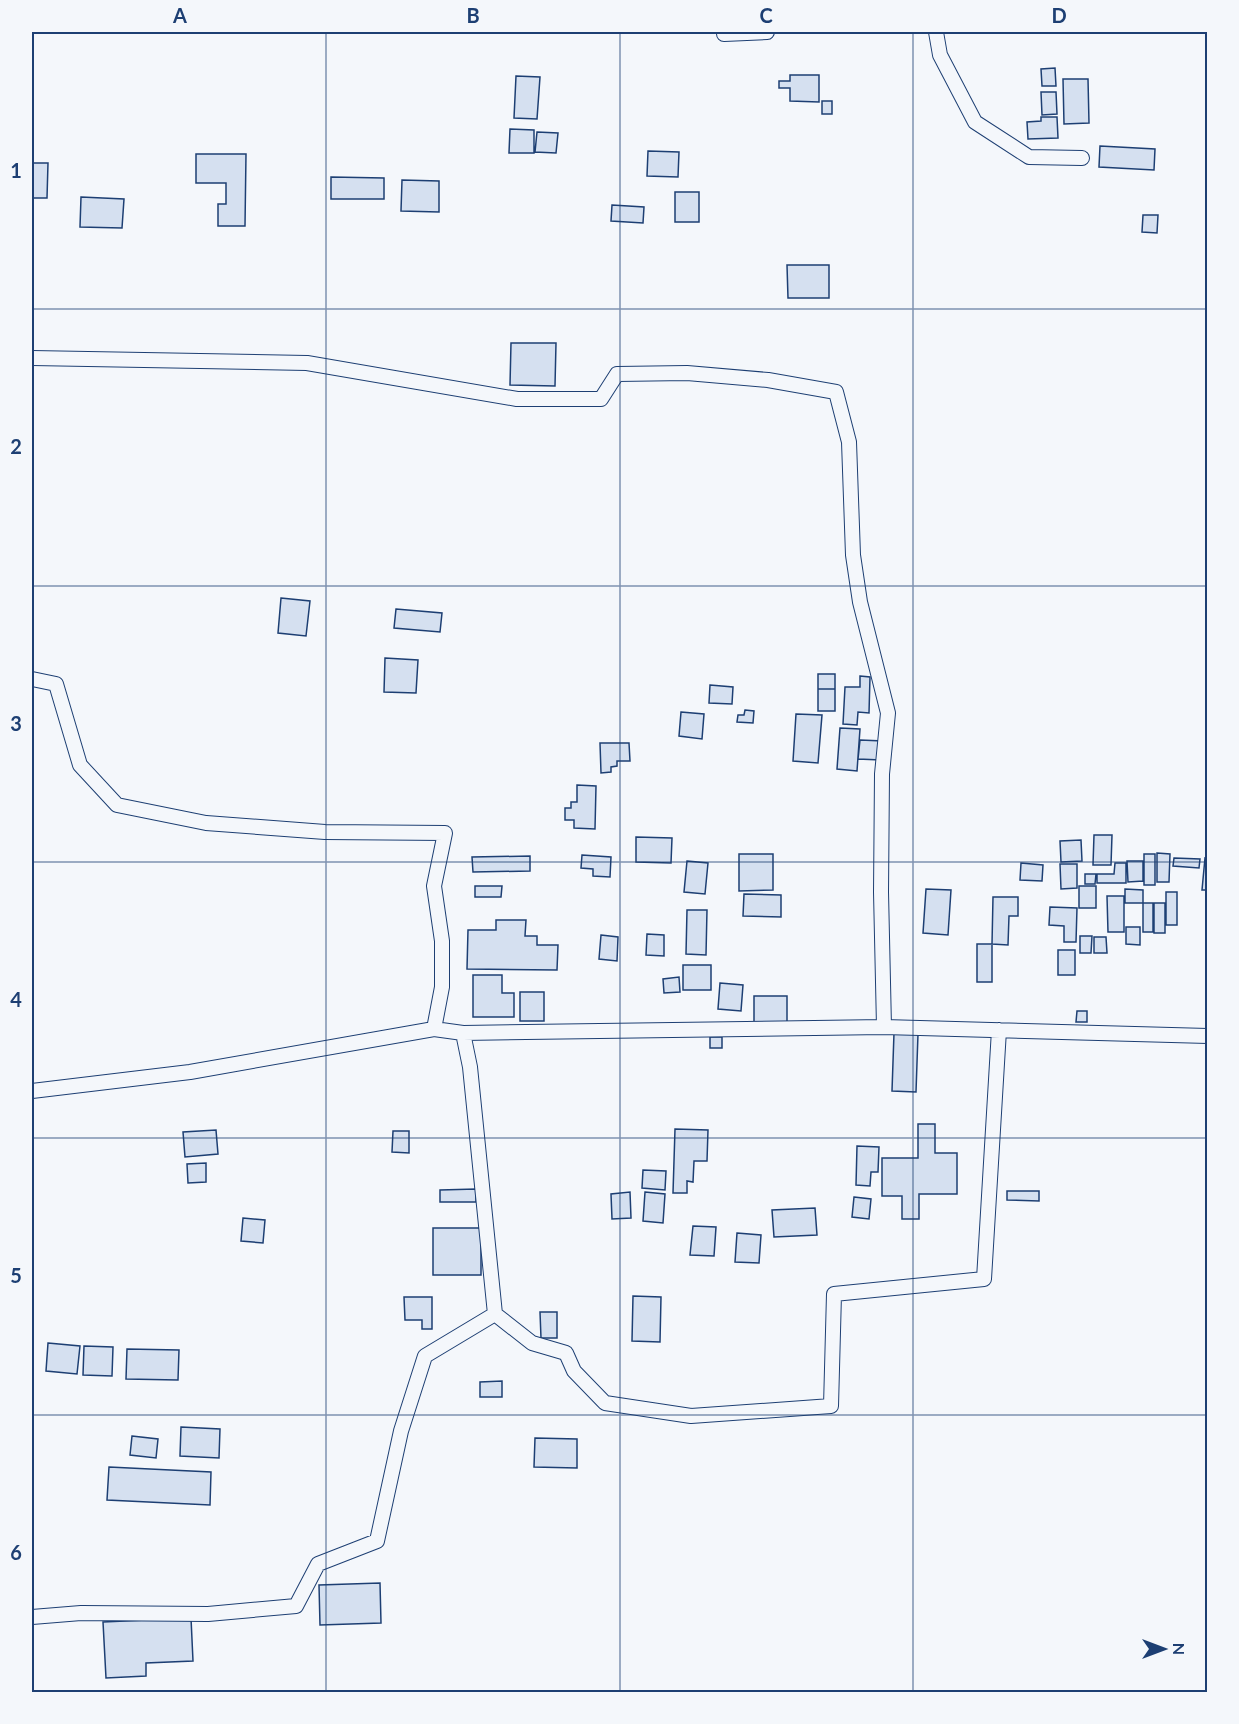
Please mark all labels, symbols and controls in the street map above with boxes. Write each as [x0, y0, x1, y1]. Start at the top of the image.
text: A [172, 3, 187, 27]
text: B [466, 3, 480, 27]
text: C [759, 3, 773, 27]
text: D [1051, 3, 1067, 27]
text: 1 [10, 158, 22, 182]
text: 2 [10, 434, 22, 458]
text: 3 [10, 711, 22, 735]
text: 4 [10, 987, 22, 1011]
text: 5 [10, 1263, 22, 1287]
text: 6 [10, 1540, 22, 1564]
north arrow [1134, 1619, 1194, 1679]
text: N [1170, 1643, 1189, 1655]

